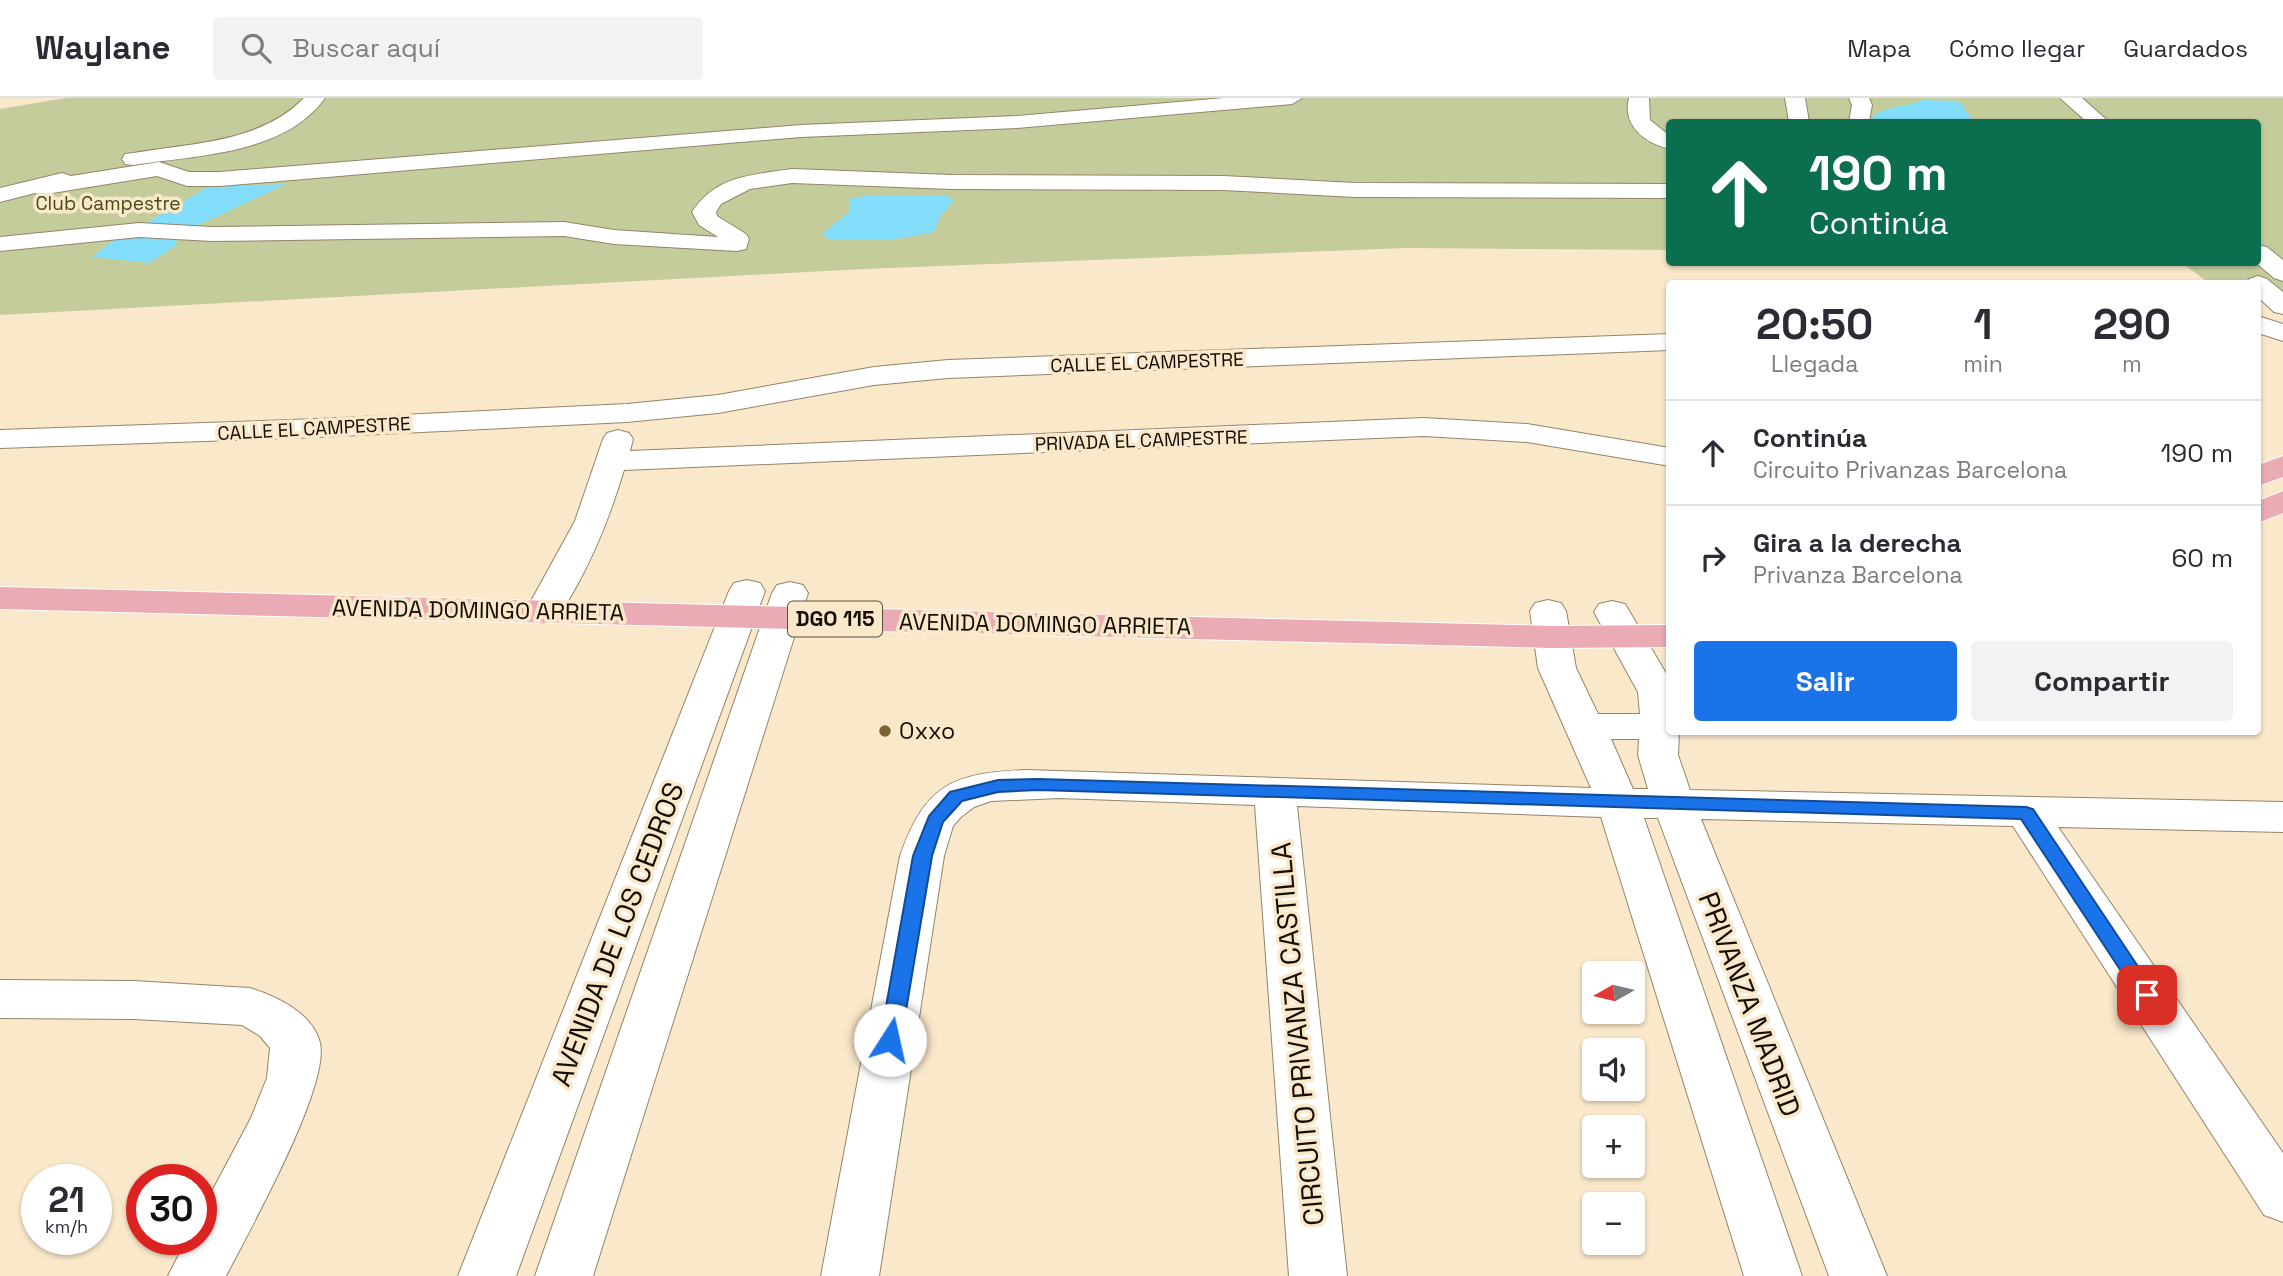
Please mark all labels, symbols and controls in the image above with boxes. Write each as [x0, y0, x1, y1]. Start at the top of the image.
search box [213, 17, 703, 80]
text: Waylane [35, 27, 171, 69]
icon: search [237, 29, 275, 67]
text: Buscar aquí [293, 31, 440, 65]
text: Mapa [1847, 33, 1911, 64]
text: Cómo llegar [1949, 33, 2085, 64]
text: Guardados [2123, 33, 2248, 64]
text: 190 m [1809, 142, 1947, 204]
icon: ahead [1694, 147, 1785, 238]
park label: Club Campestre [35, 191, 181, 216]
text: Continúa [1809, 203, 1948, 243]
text: 20:50 [1756, 298, 1873, 351]
text: 1 [1974, 298, 1993, 351]
text: 290 [2093, 298, 2171, 351]
street label: CALLE EL CAMPESTRE [1050, 347, 1244, 378]
text: Llegada [1771, 349, 1858, 379]
text: min [1963, 349, 2003, 379]
text: m [2122, 349, 2142, 379]
street label: CALLE EL CAMPESTRE [217, 411, 411, 446]
text: Continúa [1753, 421, 1867, 455]
street label: PRIVADA EL CAMPESTRE [1034, 424, 1248, 457]
icon: ahead [1694, 434, 1732, 472]
text: 190 m [2161, 436, 2233, 470]
text: Circuito Privanzas Barcelona [1753, 455, 2067, 485]
text: Gira a la derecha [1753, 526, 1962, 560]
icon: right [1694, 539, 1732, 577]
text: 60 m [2171, 541, 2233, 575]
text: Privanza Barcelona [1753, 560, 1963, 590]
street label: AVENIDA DOMINGO ARRIETA [332, 592, 624, 628]
road number: DGO 115 [788, 602, 882, 636]
street label: AVENIDA DOMINGO ARRIETA [899, 606, 1191, 642]
button: Salir [1694, 641, 1957, 721]
button: Compartir [1971, 641, 2233, 721]
place label: Oxxo [899, 716, 955, 746]
marker: Oxxo [877, 723, 893, 739]
street label: AVENIDA DE LOS CEDROS [542, 777, 692, 1091]
street label: CIRCUITO PRIVANZA CASTILLA [1262, 841, 1332, 1227]
street label: PRIVANZA MADRID [1691, 887, 1809, 1121]
north arrow [1582, 961, 1645, 1024]
map controls [1582, 961, 1645, 1255]
pin [2117, 965, 2177, 1025]
icon: arrive [2128, 976, 2166, 1014]
position arrow [853, 1003, 927, 1077]
button: sound [1582, 1038, 1645, 1101]
button: + [1582, 1115, 1645, 1178]
speed limit sign: 30 [126, 1164, 217, 1255]
text: 21 [48, 1178, 85, 1222]
button: − [1582, 1192, 1645, 1255]
text: km/h [45, 1215, 88, 1238]

